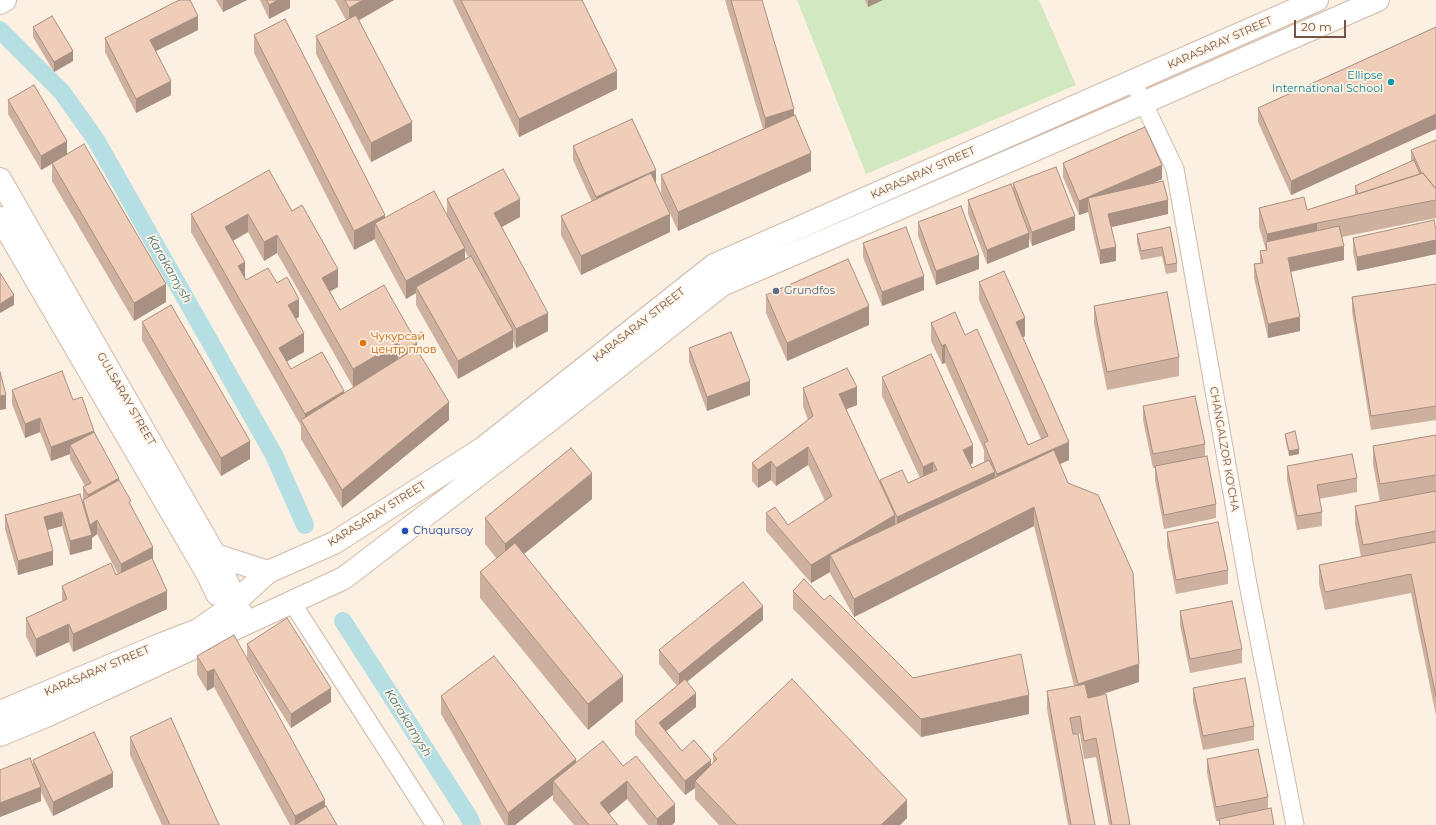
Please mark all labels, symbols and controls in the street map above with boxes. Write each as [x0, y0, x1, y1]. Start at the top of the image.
scale bar [1296, 12, 1348, 38]
street label: KARASARAY STREET [1166, 14, 1274, 72]
text: 20 m [1301, 19, 1332, 34]
place label: Ellipse International School [1272, 69, 1383, 95]
marker: Ellipse International School [1386, 77, 1396, 87]
street label: KARASARAY STREET [869, 144, 977, 202]
water label: Karakamysh [143, 232, 195, 306]
place label: Grundfos [784, 284, 835, 298]
street label: KARASARAY STREET [590, 285, 688, 365]
marker: Grundfos [771, 286, 781, 296]
place label: Чукурсай центр плов [371, 330, 436, 356]
marker: Чукурсай центр плов [358, 338, 368, 348]
street label: GULSARAY STREET [94, 350, 158, 448]
street label: CHANGALZOR KO'CHA [1207, 385, 1241, 513]
street label: KARASARAY STREET [326, 478, 428, 550]
place label: Chuqursoy [413, 524, 473, 538]
marker: Chuqursoy [400, 526, 410, 536]
street label: KARASARAY STREET [42, 643, 152, 699]
water label: Karakamysh [381, 686, 435, 760]

